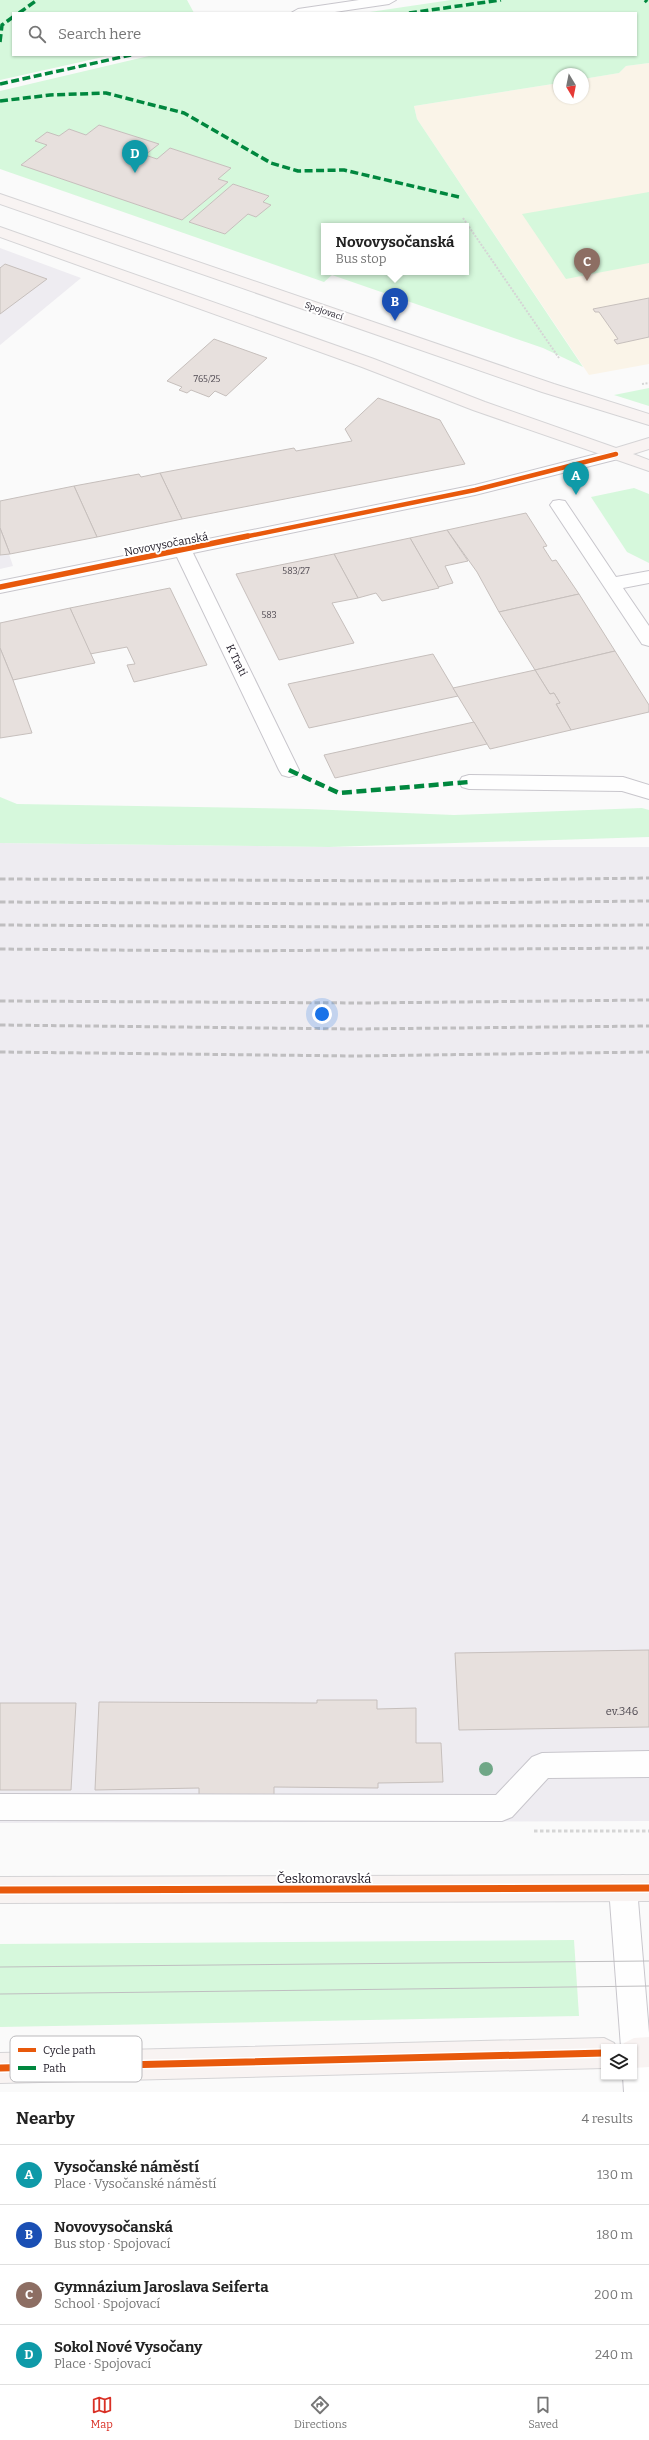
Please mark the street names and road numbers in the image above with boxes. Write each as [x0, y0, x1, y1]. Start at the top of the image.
street label: Spojovací [304, 300, 345, 322]
street label: Novovysočanská [123, 530, 209, 559]
street label: K Trati [223, 642, 250, 679]
street label: Českomoravská [277, 1871, 371, 1886]

